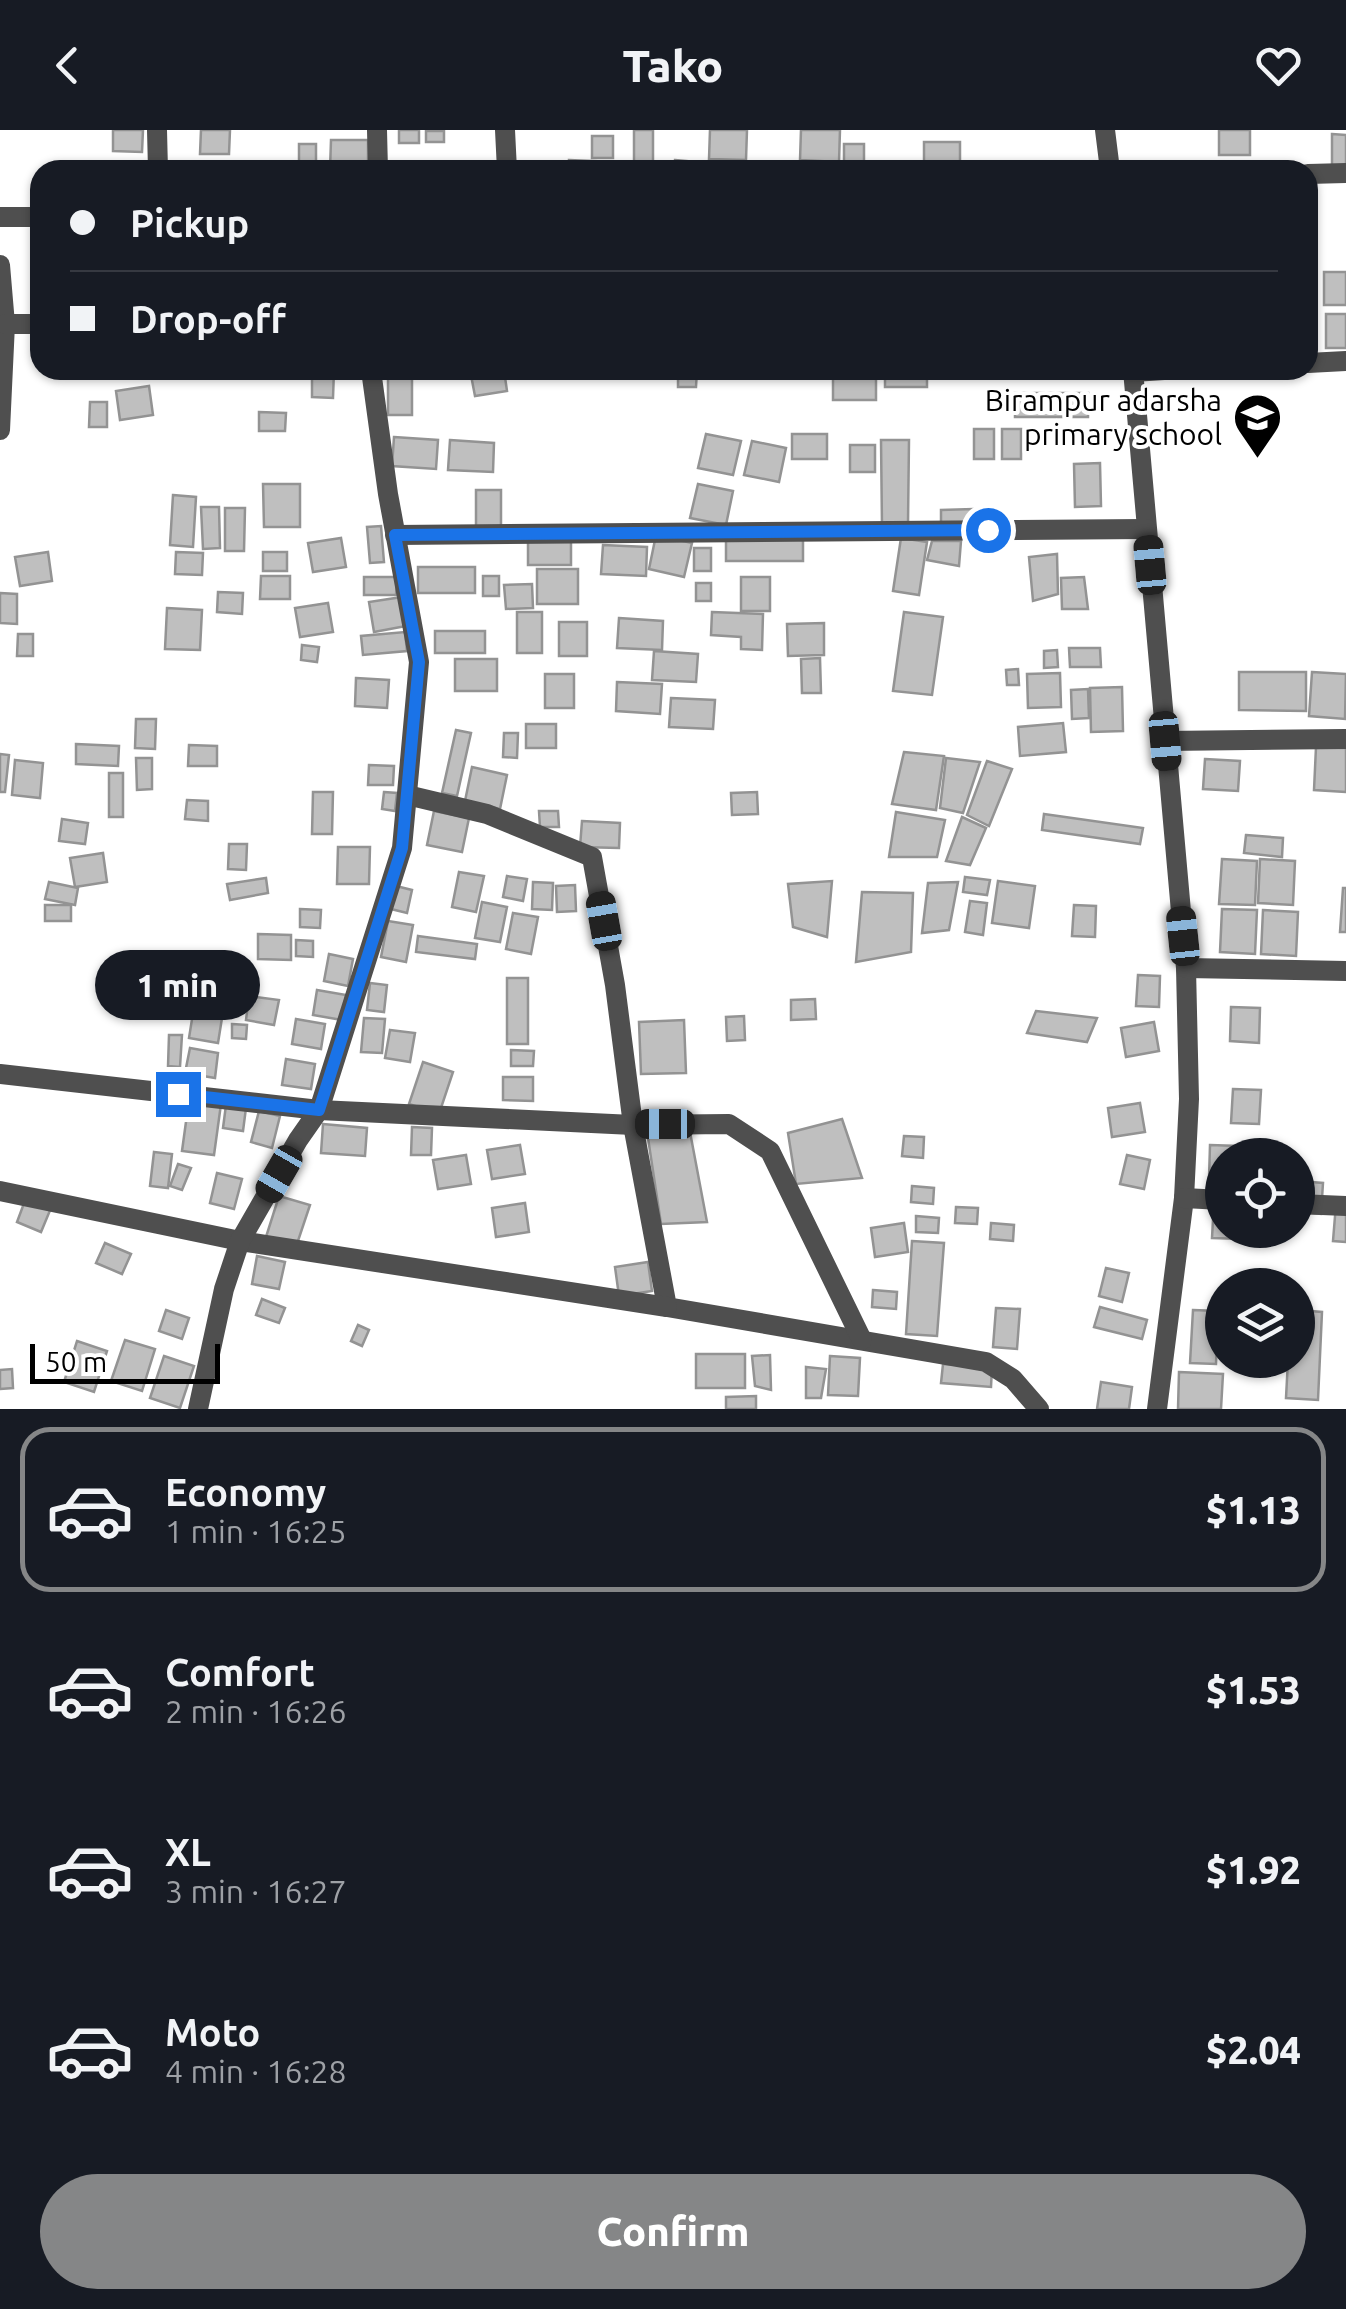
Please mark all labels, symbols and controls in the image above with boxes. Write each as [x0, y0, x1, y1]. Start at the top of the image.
icon: back [40, 38, 95, 93]
icon: heart [1251, 38, 1306, 93]
text: Tako [623, 40, 723, 91]
text: Pickup [130, 202, 249, 244]
text: Drop-off [130, 298, 286, 340]
place label: Birampur adarsha primary school [985, 383, 1222, 451]
school or university icon: Birampur adarsha primary school [1231, 392, 1283, 460]
route start [966, 508, 1011, 553]
car [1132, 534, 1168, 596]
car [1147, 710, 1183, 772]
car [584, 889, 624, 953]
car [1165, 905, 1201, 967]
callout: 1 min [96, 949, 260, 1019]
text: 1 min [137, 967, 218, 1003]
route end [156, 1072, 201, 1117]
car [635, 1109, 695, 1139]
map controls [1205, 1138, 1315, 1378]
button: locate [1205, 1138, 1315, 1248]
car [251, 1141, 307, 1207]
button: layers [1205, 1268, 1315, 1378]
scale bar [30, 1339, 220, 1384]
text: 50 m [45, 1346, 107, 1377]
icon: car [45, 1465, 135, 1555]
text: Economy [165, 1471, 326, 1513]
text: $1.13 [1206, 1489, 1301, 1531]
text: 1 min · 16:25 [165, 1513, 347, 1549]
icon: car [45, 1645, 135, 1735]
text: Comfort [165, 1651, 315, 1693]
text: $1.53 [1206, 1669, 1301, 1711]
text: 2 min · 16:26 [165, 1693, 347, 1729]
icon: car [45, 1825, 135, 1915]
text: XL [165, 1831, 211, 1873]
text: $1.92 [1206, 1849, 1301, 1891]
text: 3 min · 16:27 [165, 1873, 347, 1909]
icon: car [45, 2005, 135, 2095]
text: Moto [165, 2011, 260, 2053]
text: $2.04 [1206, 2029, 1301, 2071]
text: 4 min · 16:28 [165, 2053, 347, 2089]
button: Confirm [40, 2174, 1306, 2289]

